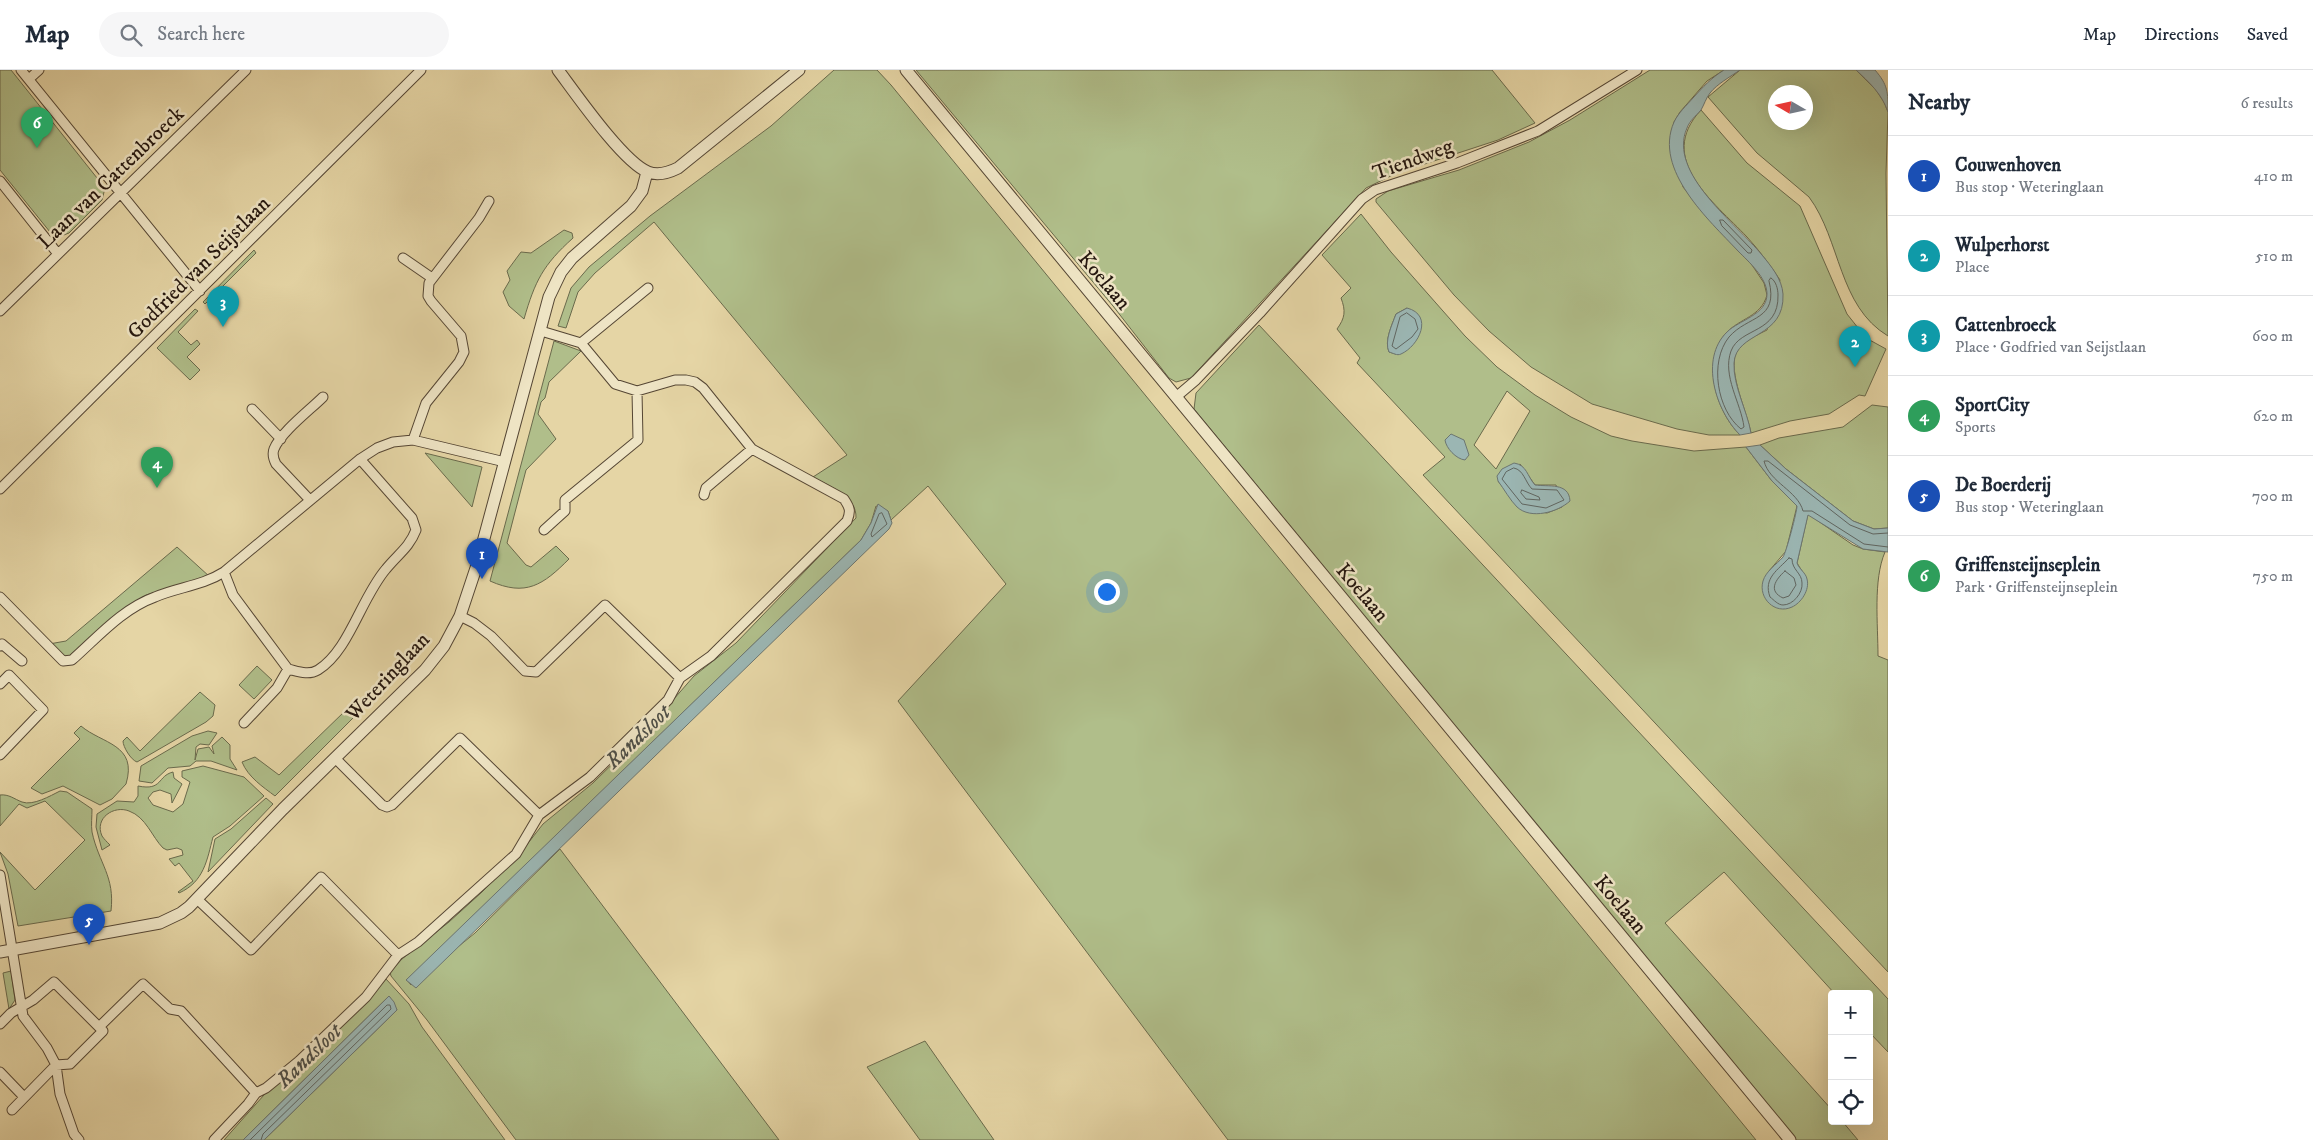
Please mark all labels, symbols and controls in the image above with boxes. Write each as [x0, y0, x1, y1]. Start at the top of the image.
search box [99, 12, 449, 57]
text: Map [25, 20, 69, 50]
icon: search [117, 21, 145, 49]
text: Search here [157, 23, 245, 46]
text: Map [2083, 24, 2116, 46]
text: Directions [2144, 24, 2219, 46]
text: Saved [2247, 24, 2288, 46]
north arrow [1768, 85, 1813, 130]
text: Nearby [1908, 90, 1970, 116]
text: 6 results [2240, 93, 2293, 113]
street label: Laan van Cattenbroeck [32, 101, 190, 255]
pin: 6 [21, 107, 53, 148]
street label: Tiendweg [1369, 133, 1457, 187]
text: Couwenhoven [1955, 154, 2061, 177]
text: 1 [1921, 166, 1927, 186]
text: 410 m [2254, 166, 2293, 186]
text: Bus stop · Weteringlaan [1955, 177, 2104, 197]
street label: Godfried van Seijstlaan [122, 191, 276, 345]
text: Wulperhorst [1955, 234, 2049, 257]
street label: Koelaan [1072, 246, 1136, 316]
text: 2 [1920, 246, 1928, 266]
text: 510 m [2255, 246, 2293, 266]
text: Place [1955, 257, 1989, 277]
pin: 3 [207, 286, 239, 327]
text: Cattenbroeck [1955, 314, 2056, 337]
pin: 2 [1839, 326, 1871, 367]
text: 3 [1921, 326, 1927, 346]
text: 600 m [2252, 326, 2293, 346]
text: Place · Godfried van Seijstlaan [1955, 337, 2146, 357]
text: SportCity [1955, 394, 2029, 417]
text: 4 [1919, 406, 1929, 426]
text: 620 m [2253, 406, 2293, 426]
text: Sports [1955, 417, 1996, 437]
pin: 4 [141, 447, 173, 488]
text: De Boerderij [1955, 474, 2051, 497]
text: 5 [1920, 486, 1928, 506]
text: 700 m [2252, 486, 2293, 506]
text: Bus stop · Weteringlaan [1955, 497, 2104, 517]
pin: 1 [466, 538, 498, 579]
text: Griffensteijnseplein [1955, 554, 2100, 577]
street label: Koelaan [1330, 558, 1394, 628]
text: 6 [1920, 566, 1928, 586]
text: 750 m [2253, 566, 2293, 586]
text: Park · Griffensteijnseplein [1955, 577, 2118, 597]
your location [1094, 579, 1120, 605]
street label: Weteringlaan [340, 627, 436, 728]
water label: Randsloot [599, 698, 677, 775]
street label: Koelaan [1588, 870, 1652, 940]
pin: 5 [73, 904, 105, 945]
map controls [1828, 990, 1873, 1125]
button: + [1828, 990, 1873, 1035]
water label: Randsloot [270, 1017, 348, 1094]
button: − [1828, 1035, 1873, 1080]
button: locate [1828, 1080, 1873, 1125]

